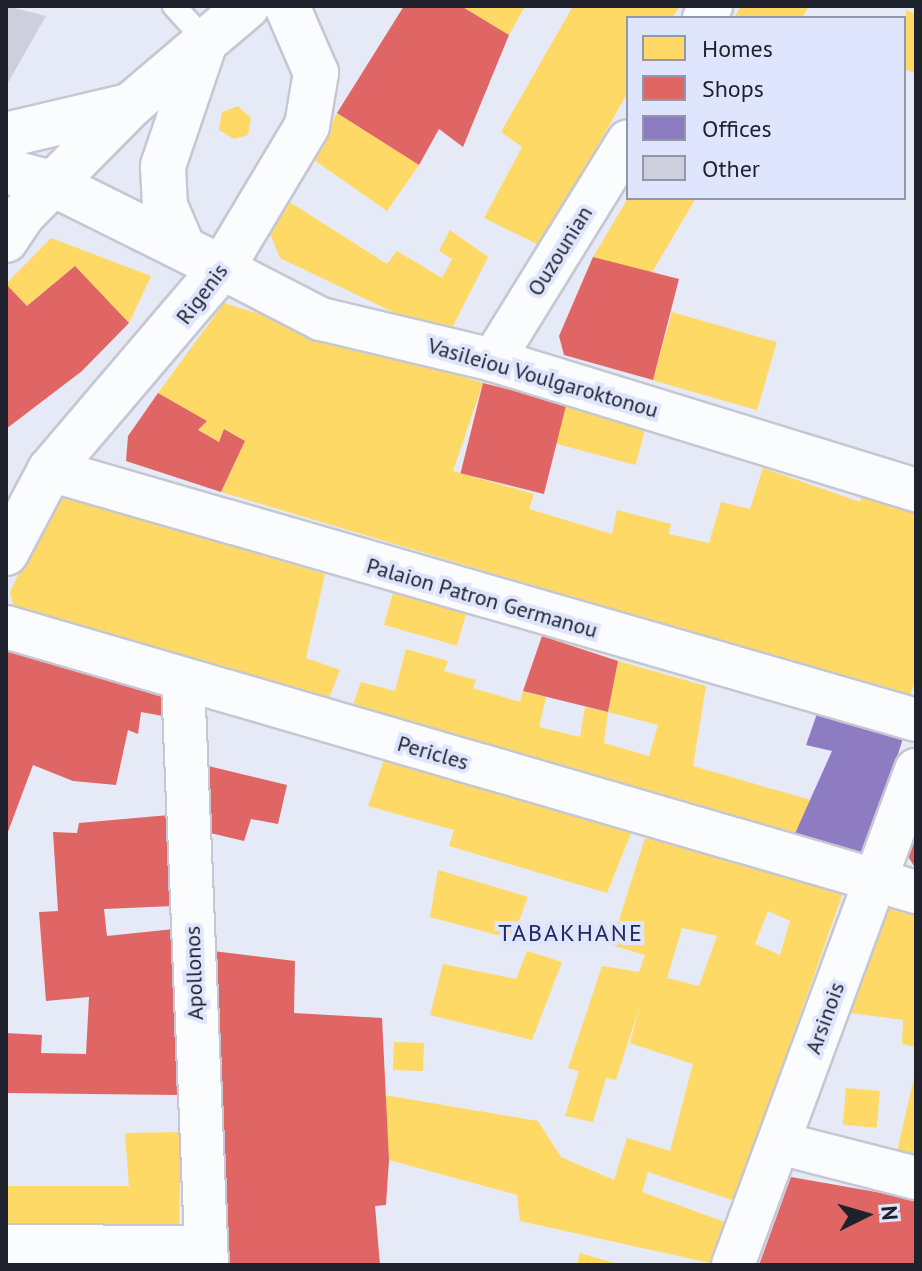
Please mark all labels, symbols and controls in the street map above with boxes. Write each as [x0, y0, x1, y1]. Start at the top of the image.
legend [626, 16, 906, 200]
text: Homes [702, 33, 773, 64]
text: Shops [702, 73, 764, 104]
text: Offices [702, 113, 772, 144]
text: Other [702, 153, 760, 184]
street label: Ouzounian [522, 201, 598, 301]
street label: Rigenis [171, 258, 233, 330]
street label: Vasileiou Voulgaroktonou [424, 332, 662, 424]
street label: Palaion Patron Germanou [363, 552, 601, 644]
street label: Pericles [394, 730, 472, 776]
district label: TABAKHANE [498, 919, 644, 947]
street label: Apollonos [179, 925, 209, 1021]
street label: Arsinois [800, 978, 850, 1058]
north arrow [826, 1175, 906, 1255]
text: N [875, 1204, 904, 1221]

